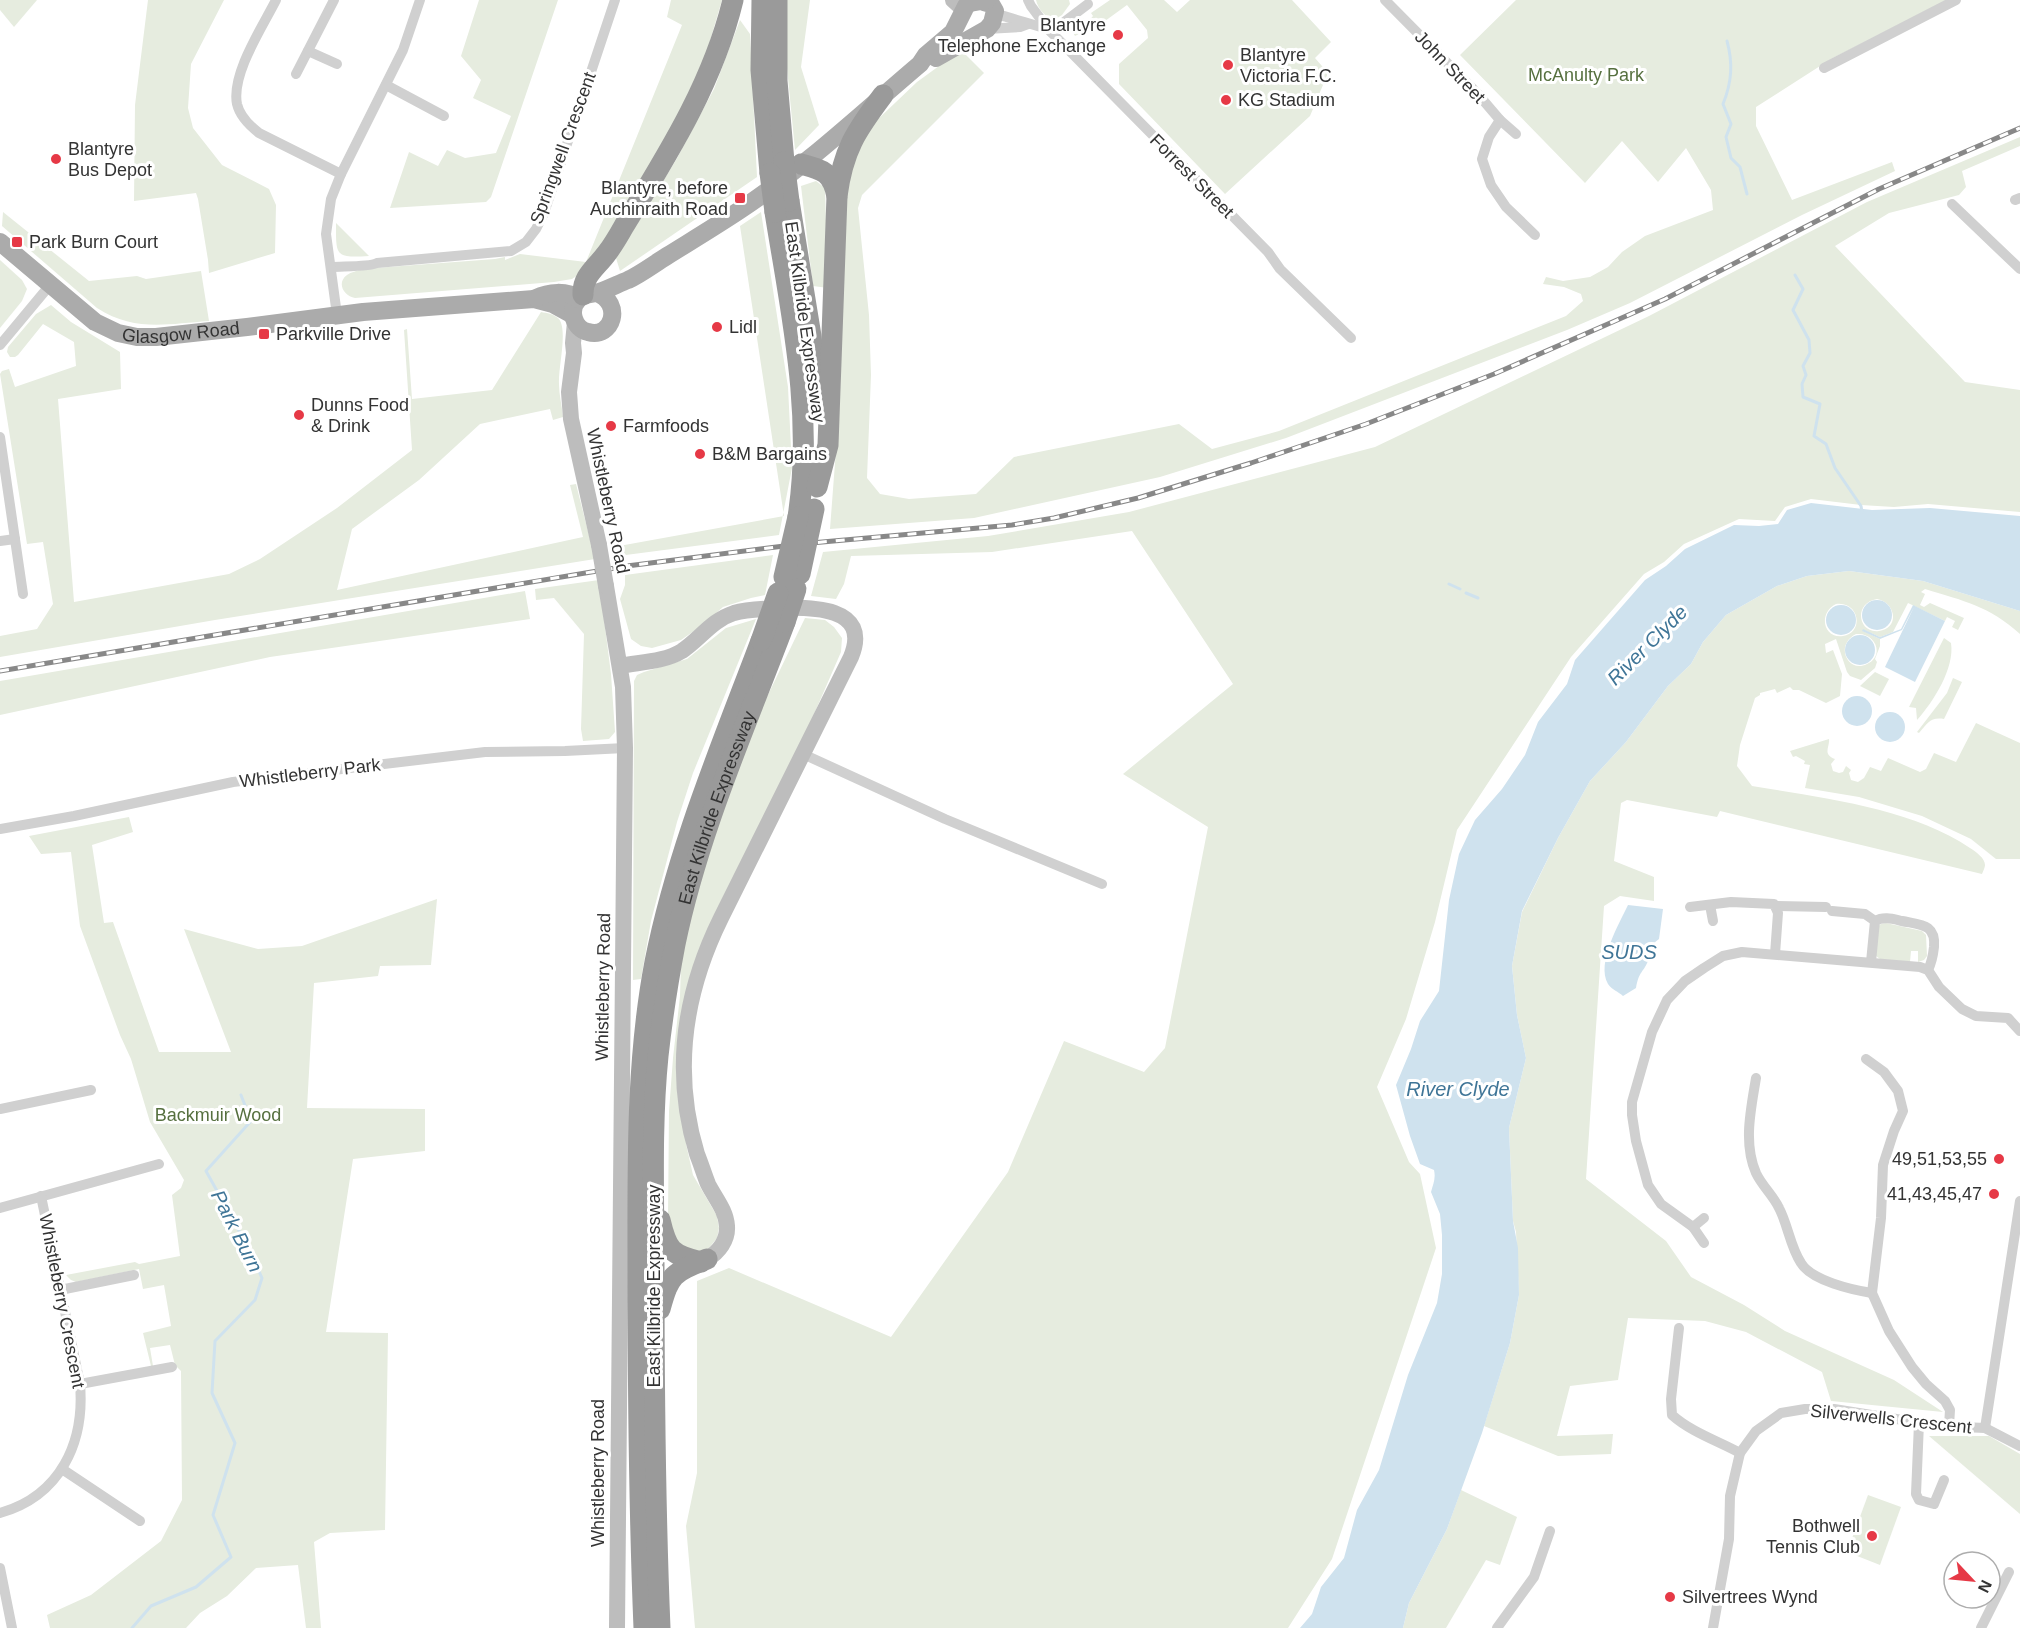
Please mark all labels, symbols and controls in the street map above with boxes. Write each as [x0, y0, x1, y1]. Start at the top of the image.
place label: Blantyre Telephone Exchange [938, 15, 1106, 56]
street label: John Street [1411, 27, 1489, 107]
marker: Blantyre Telephone Exchange [1111, 28, 1125, 42]
place label: Blantyre Victoria F.C. [1240, 45, 1337, 86]
marker: Blantyre Victoria F.C. [1221, 58, 1235, 72]
park label: McAnulty Park [1528, 65, 1645, 85]
street label: Springwell Crescent [526, 69, 600, 227]
place label: KG Stadium [1238, 90, 1335, 110]
marker: KG Stadium [1219, 93, 1233, 107]
street label: Forrest Street [1146, 130, 1238, 222]
place label: Blantyre Bus Depot [68, 139, 152, 180]
marker: Blantyre Bus Depot [49, 152, 63, 166]
place label: Blantyre, before Auchinraith Road [590, 178, 728, 219]
marker: Blantyre, before Auchinraith Road [733, 191, 747, 205]
street label: East Kilbride Expressway [781, 220, 829, 424]
place label: Park Burn Court [29, 232, 158, 252]
marker: Park Burn Court [10, 235, 24, 249]
place label: Lidl [729, 317, 757, 337]
street label: Glasgow Road [120, 318, 241, 347]
marker: Lidl [710, 320, 724, 334]
place label: Parkville Drive [276, 324, 391, 344]
marker: Parkville Drive [257, 327, 271, 341]
place label: Dunns Food & Drink [311, 395, 409, 436]
marker: Dunns Food & Drink [292, 408, 306, 422]
place label: Farmfoods [623, 416, 709, 436]
marker: Farmfoods [604, 419, 618, 433]
street label: Whistleberry Road [583, 427, 633, 575]
place label: B&M Bargains [712, 444, 827, 464]
marker: B&M Bargains [693, 447, 707, 461]
water label: River Clyde [1603, 601, 1691, 689]
street label: East Kilbride Expressway [675, 708, 759, 907]
street label: Whistleberry Park [238, 754, 383, 792]
street label: Whistleberry Road [592, 913, 614, 1061]
water label: SUDS [1601, 941, 1657, 963]
water label: River Clyde [1406, 1078, 1510, 1100]
park label: Backmuir Wood [155, 1105, 281, 1125]
place label: 49,51,53,55 [1892, 1149, 1987, 1169]
marker: 49,51,53,55 [1992, 1152, 2006, 1166]
street label: East Kilbride Expressway [644, 1184, 664, 1388]
place label: 41,43,45,47 [1887, 1184, 1982, 1204]
water label: Park Burn [207, 1186, 267, 1276]
marker: 41,43,45,47 [1987, 1187, 2001, 1201]
street label: Whistleberry Crescent [35, 1212, 89, 1390]
street label: Whistleberry Road [588, 1399, 608, 1547]
street label: Silverwells Crescent [1809, 1401, 1973, 1437]
place label: Bothwell Tennis Club [1766, 1516, 1860, 1557]
marker: Bothwell Tennis Club [1865, 1529, 1879, 1543]
north arrow [1942, 1550, 2002, 1610]
text: N [1975, 1577, 1995, 1595]
place label: Silvertrees Wynd [1682, 1587, 1818, 1607]
marker: Silvertrees Wynd [1663, 1590, 1677, 1604]

